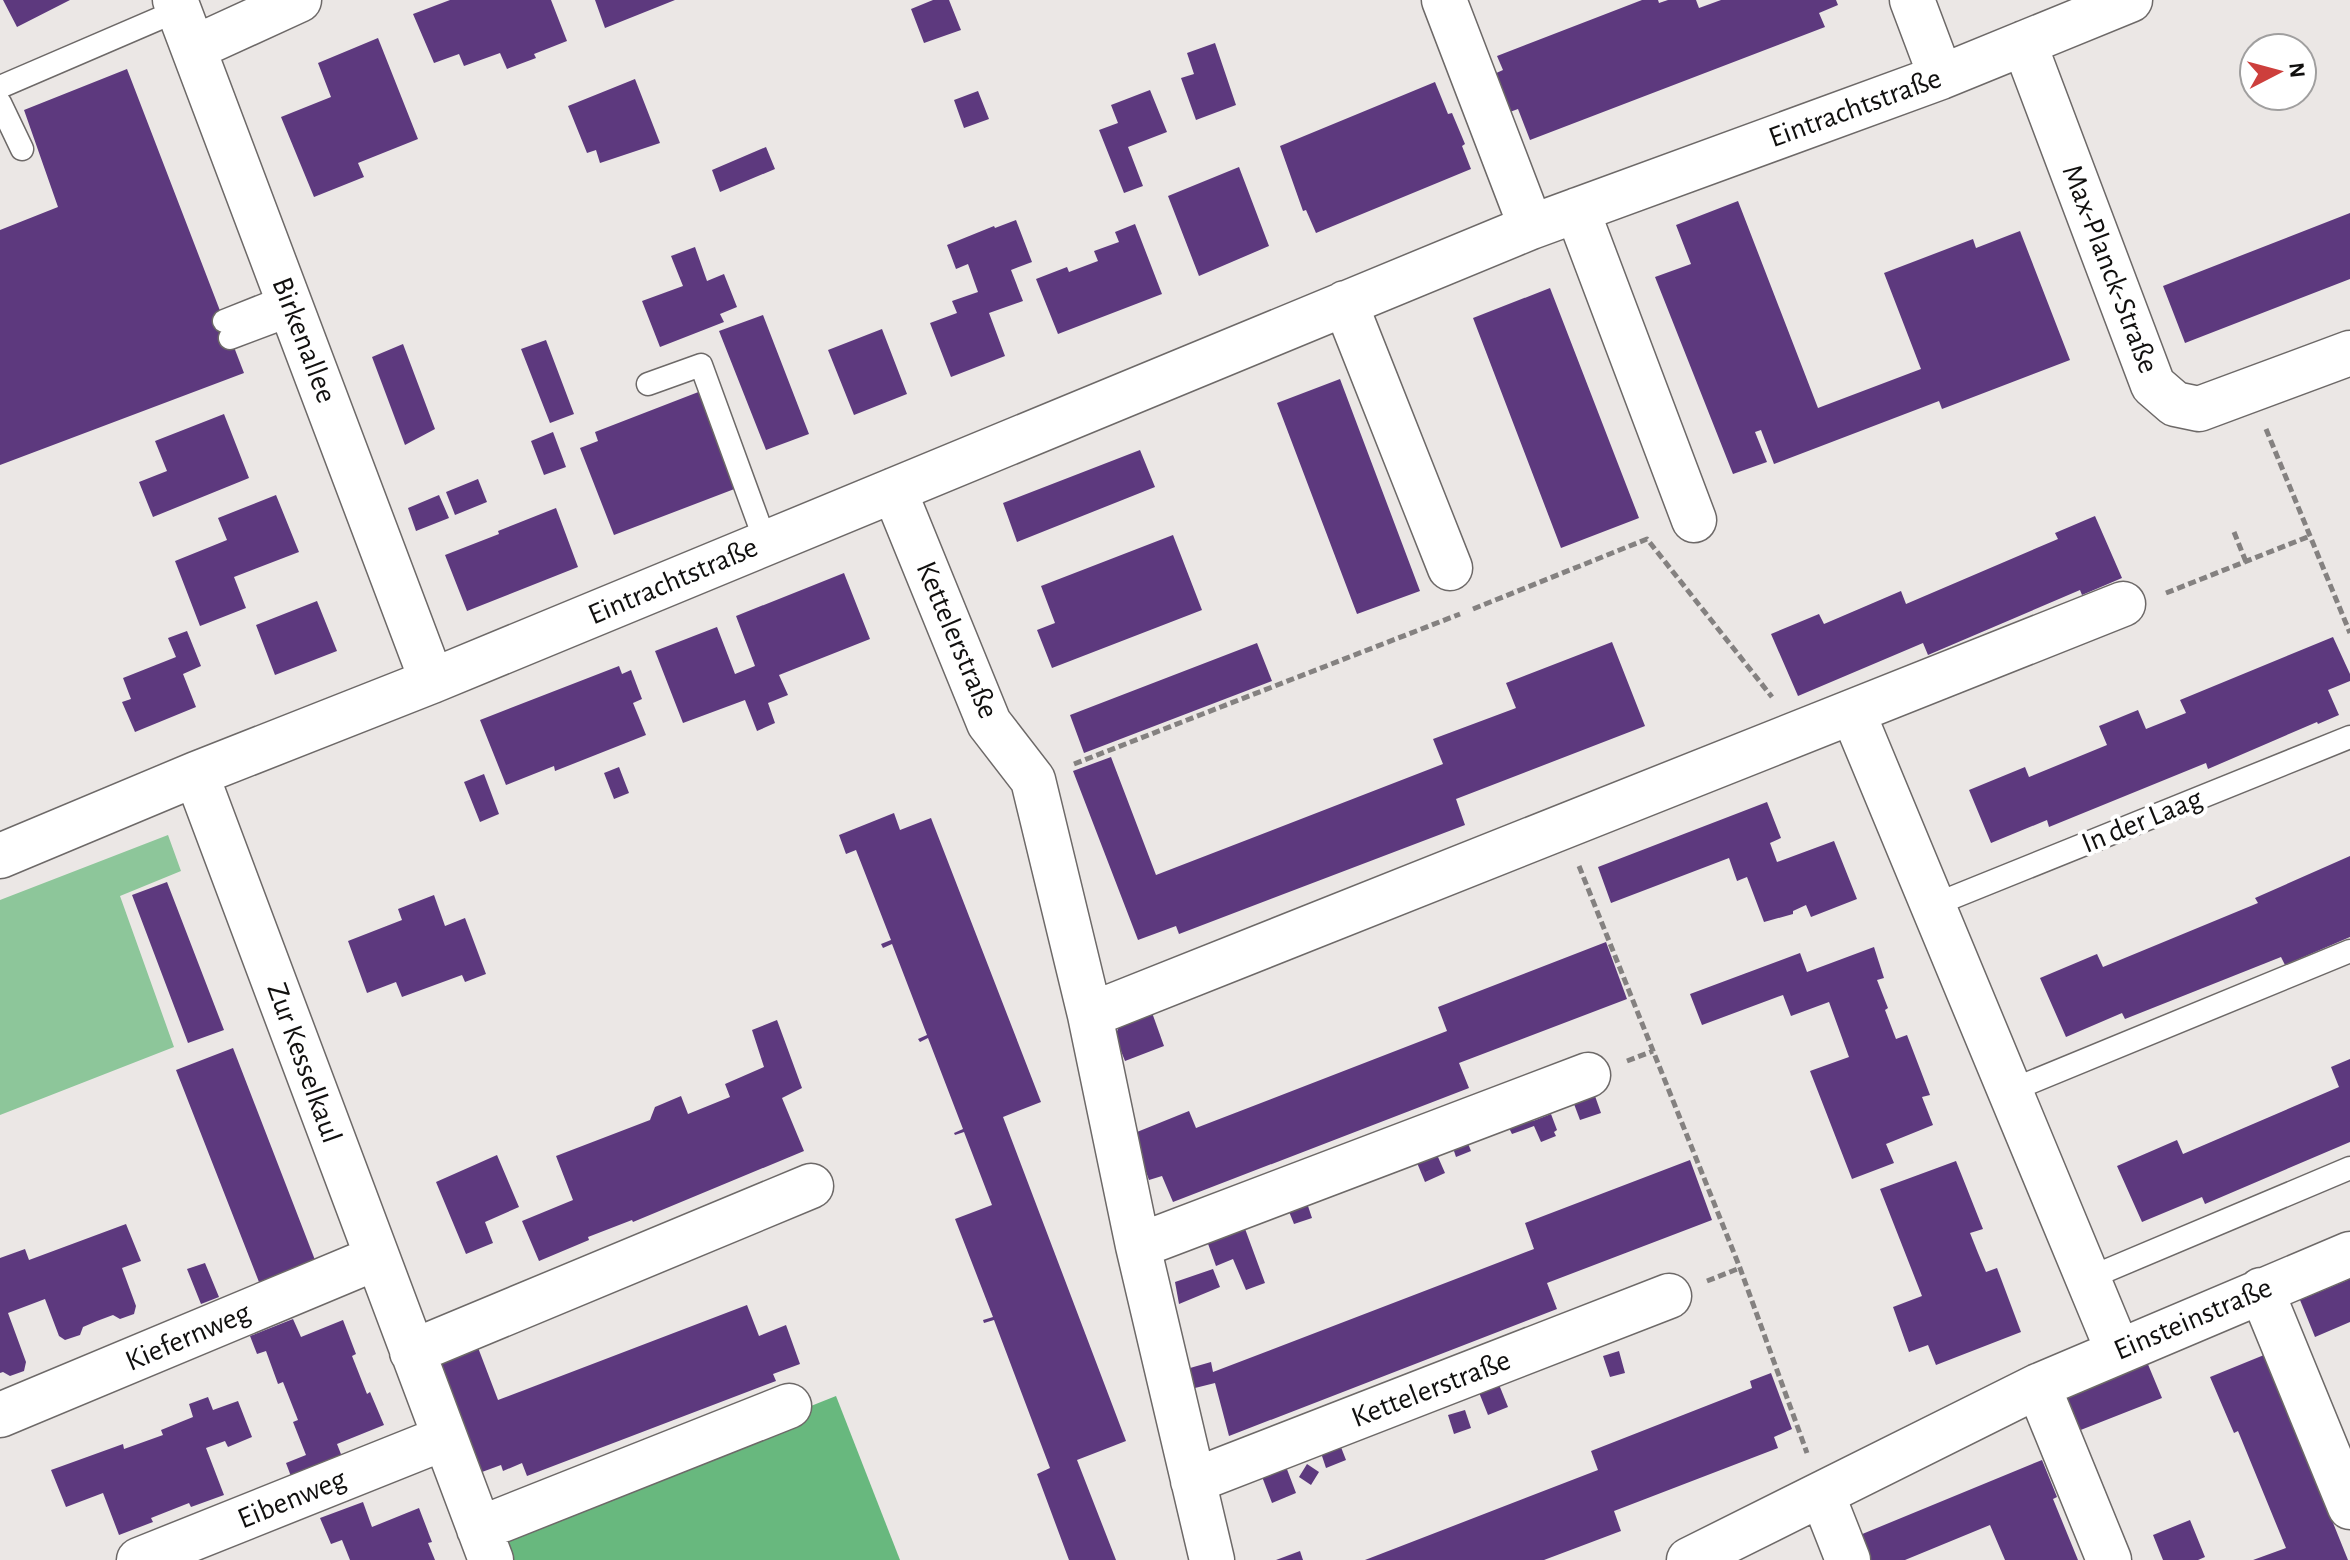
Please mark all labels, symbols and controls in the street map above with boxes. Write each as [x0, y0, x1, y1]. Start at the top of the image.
north arrow [2238, 32, 2318, 112]
text: N [2285, 61, 2309, 79]
street label: Eintrachtstraße [1765, 63, 1945, 153]
street label: Max-Planck-Straße [2056, 161, 2164, 377]
street label: Birkenallee [266, 273, 342, 407]
street label: Eintrachtstraße [584, 532, 762, 630]
street label: Kettelerstraße [910, 557, 1004, 723]
street label: In der Laag [2078, 783, 2207, 859]
street label: Zur Kesselkaul [261, 979, 347, 1147]
street label: Einsteinstraße [2110, 1272, 2276, 1366]
street label: Kiefernweg [121, 1297, 255, 1377]
street label: Kettelerstraße [1347, 1345, 1515, 1433]
street label: Eibenweg [234, 1464, 351, 1534]

